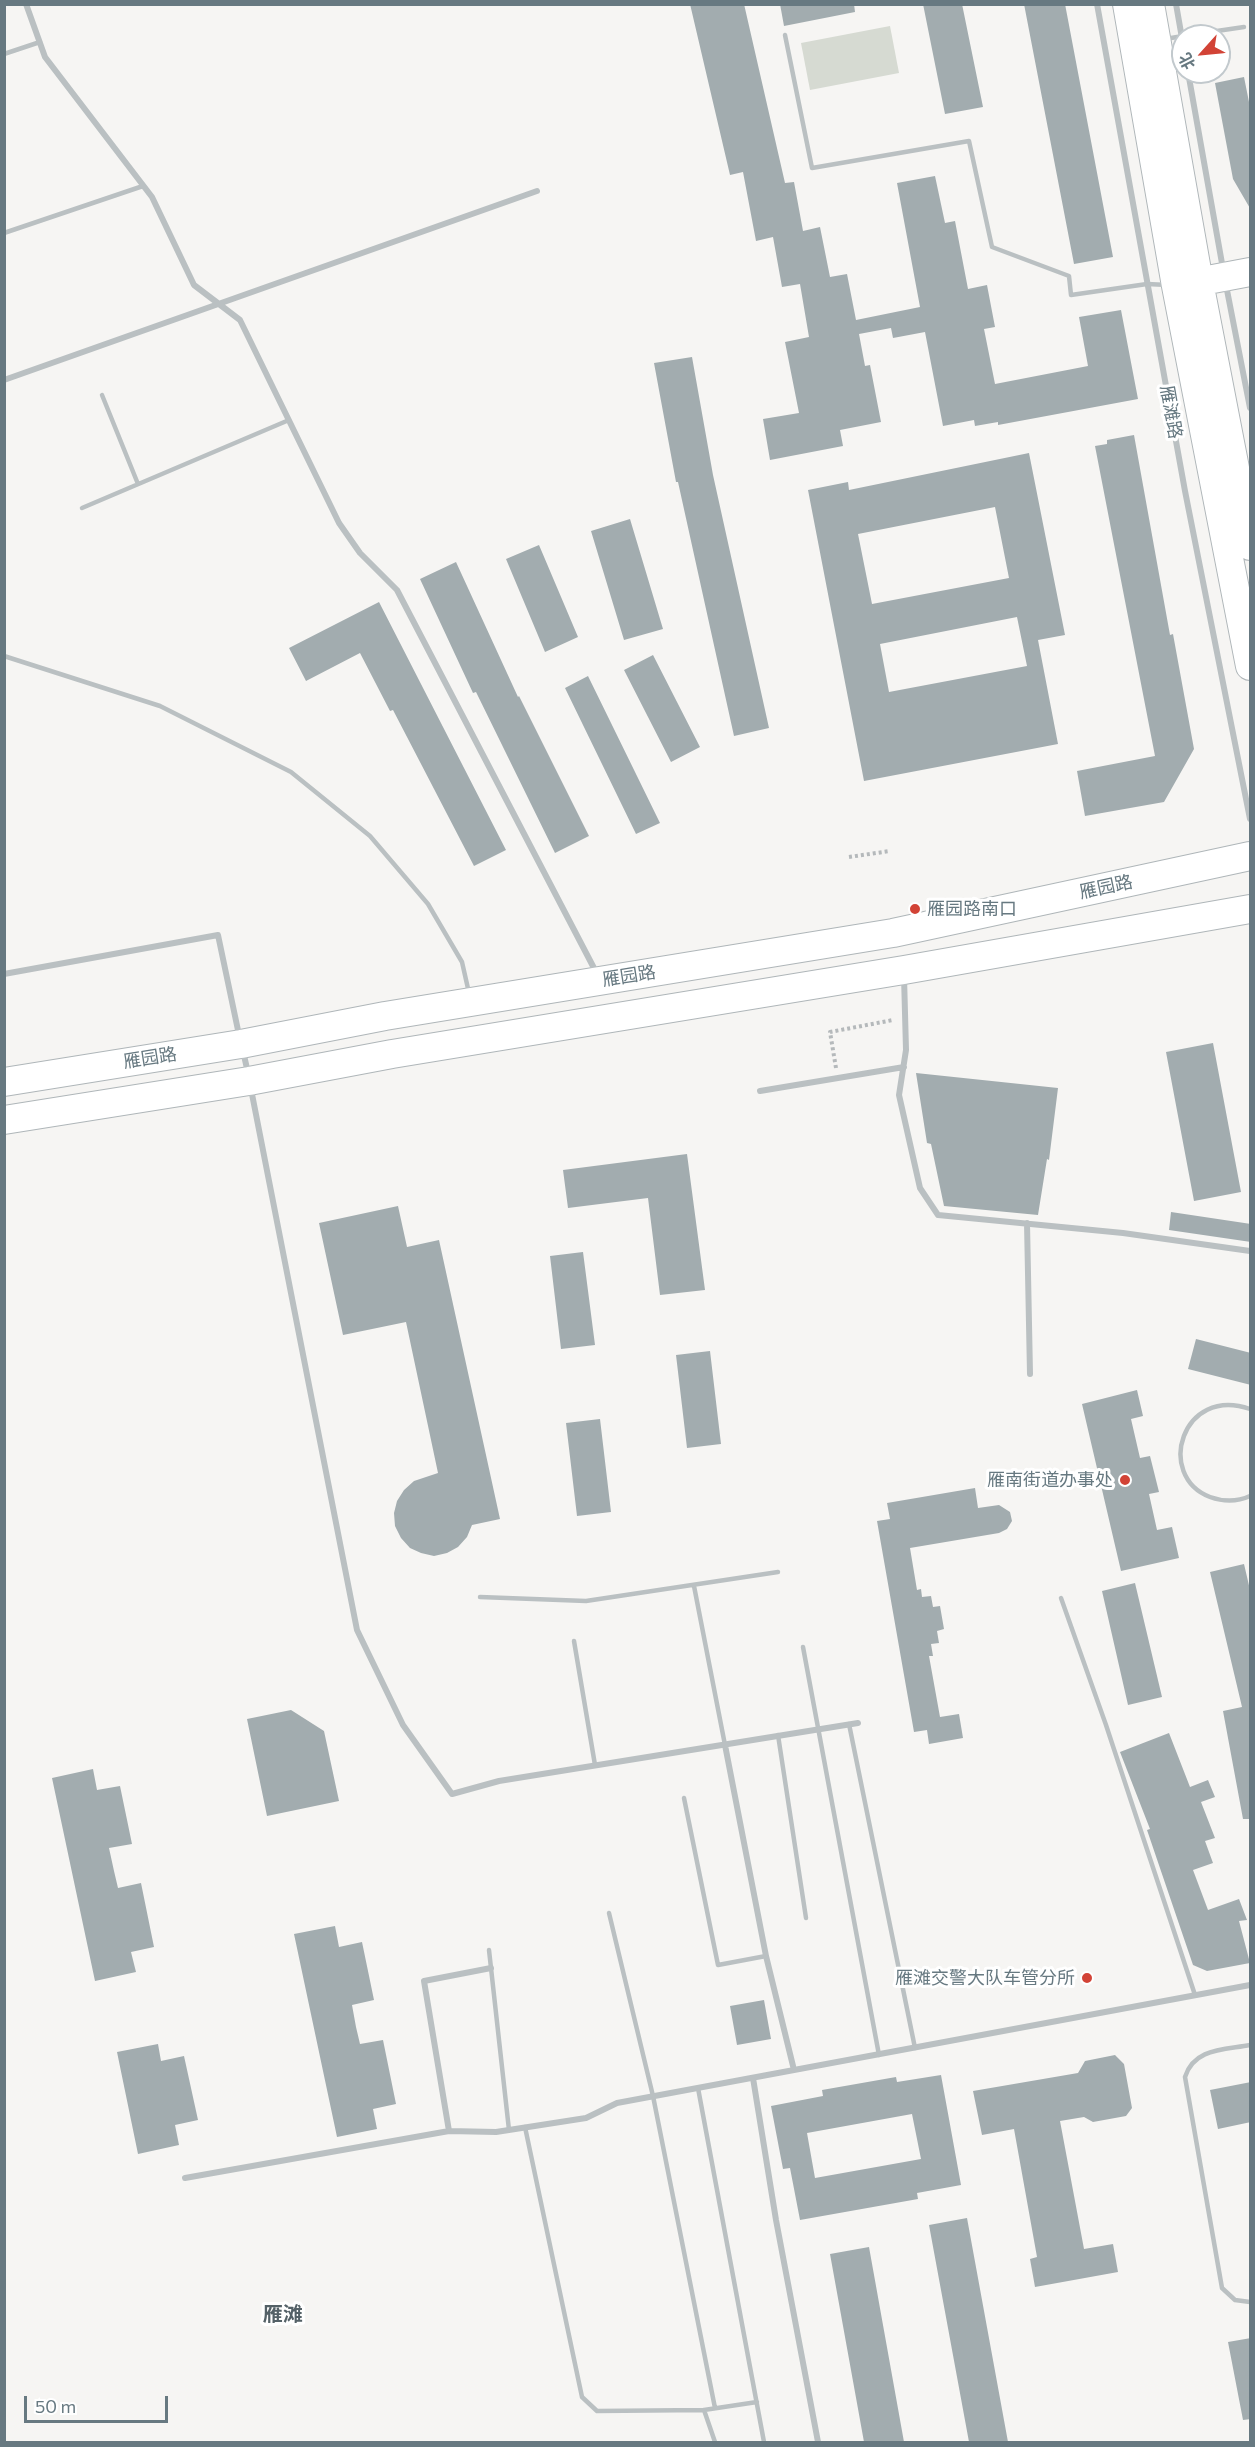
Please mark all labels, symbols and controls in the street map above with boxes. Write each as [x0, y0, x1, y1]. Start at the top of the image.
north arrow [1171, 24, 1231, 84]
text: 北 [1174, 50, 1198, 73]
street label: 雁滩路 [1156, 384, 1186, 440]
street label: 雁园路 [1077, 871, 1135, 903]
place label: 雁园路南口 [927, 898, 1017, 920]
marker: 雁园路南口 [908, 902, 922, 916]
street label: 雁园路 [601, 961, 657, 991]
street label: 雁园路 [122, 1043, 178, 1073]
place label: 雁南街道办事处 [987, 1469, 1113, 1491]
marker: 雁南街道办事处 [1118, 1473, 1132, 1487]
place label: 雁滩交警大队车管分所 [895, 1967, 1075, 1989]
marker: 雁滩交警大队车管分所 [1080, 1971, 1094, 1985]
district label: 雁滩 [263, 2302, 303, 2326]
scale bar [27, 2384, 171, 2422]
text: 50 m [35, 2395, 76, 2417]

